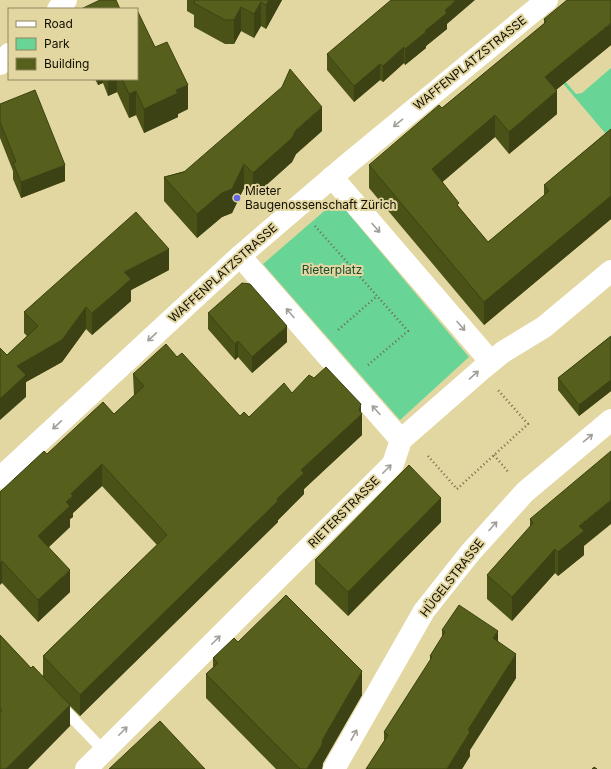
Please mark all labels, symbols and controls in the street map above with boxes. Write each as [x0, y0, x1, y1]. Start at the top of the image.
legend [8, 8, 138, 80]
street label: WAFFENPLATZSTRASSE [410, 12, 529, 113]
text: Road [44, 16, 73, 31]
text: Park [44, 36, 70, 51]
text: Building [44, 56, 89, 71]
one-way arrow [392, 118, 403, 127]
place label: Mieter Baugenossenschaft Zürich [245, 183, 397, 212]
marker: Mieter Baugenossenschaft Zürich [232, 193, 242, 203]
street label: WAFFENPLATZSTRASSE [165, 220, 280, 325]
one-way arrow [371, 222, 380, 233]
park label: Rieterplatz [302, 262, 362, 277]
one-way arrow [285, 308, 294, 318]
one-way arrow [456, 321, 465, 331]
one-way arrow [147, 332, 157, 342]
one-way arrow [469, 371, 479, 380]
one-way arrow [371, 405, 381, 415]
one-way arrow [52, 420, 62, 430]
one-way arrow [583, 434, 594, 443]
one-way arrow [382, 464, 392, 474]
street label: RIETERSTRASSE [305, 473, 383, 551]
one-way arrow [488, 522, 497, 532]
street label: HÜGELSTRASSE [416, 536, 487, 620]
one-way arrow [211, 635, 221, 645]
one-way arrow [119, 726, 128, 736]
one-way arrow [350, 729, 358, 741]

